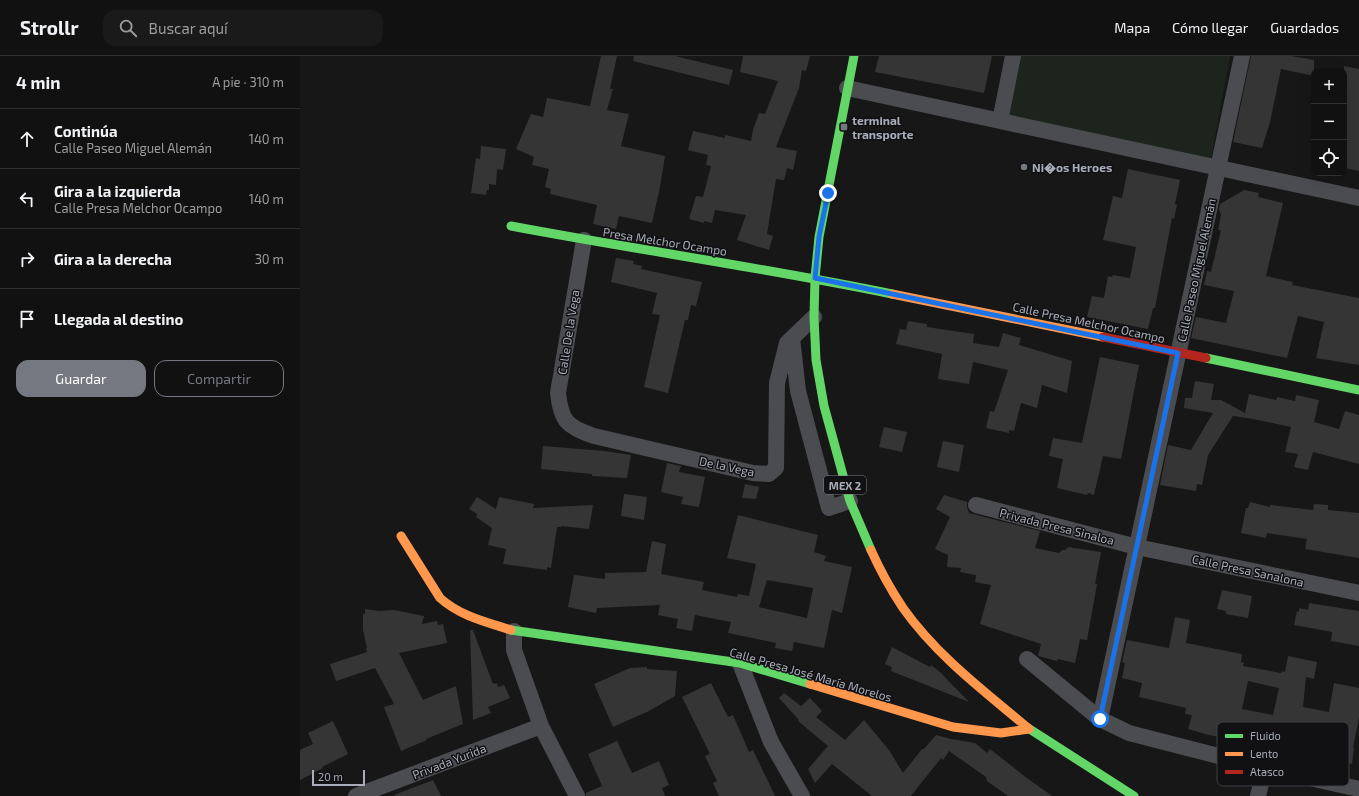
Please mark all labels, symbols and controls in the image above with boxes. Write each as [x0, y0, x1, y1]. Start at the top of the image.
search box [103, 10, 383, 46]
text: Strollr [20, 16, 79, 39]
icon: search [117, 17, 139, 39]
text: Buscar aquí [149, 19, 228, 37]
text: Mapa [1114, 19, 1150, 36]
text: Cómo llegar [1172, 19, 1248, 36]
text: Guardados [1270, 19, 1339, 36]
map controls [1311, 68, 1347, 176]
button: + [1311, 68, 1347, 104]
text: 4 min [16, 72, 60, 92]
text: A pie · 310 m [212, 74, 284, 90]
button: − [1311, 104, 1347, 140]
place label: terminal transporte [852, 113, 914, 141]
text: Continúa [54, 122, 117, 140]
marker: terminal transporte [839, 122, 849, 132]
icon: ahead [16, 128, 38, 150]
text: 140 m [249, 131, 284, 147]
text: Calle Paseo Miguel Alemán [54, 140, 212, 156]
button: locate [1311, 140, 1347, 176]
place label: Ni�os Heroes [1032, 160, 1112, 175]
marker: Ni�os Heroes [1019, 162, 1029, 172]
text: Gira a la izquierda [54, 182, 181, 200]
route end [819, 184, 837, 202]
icon: left [16, 188, 38, 210]
text: 140 m [249, 191, 284, 207]
street label: Calle Paseo Miguel Alemán [1174, 197, 1218, 343]
text: Calle Presa Melchor Ocampo [54, 200, 222, 216]
street label: Presa Melchor Ocampo [602, 224, 728, 258]
icon: right [16, 248, 38, 270]
text: Gira a la derecha [54, 250, 172, 268]
text: 30 m [255, 251, 284, 267]
street label: Calle De la Vega [554, 289, 582, 375]
street label: Calle Presa Melchor Ocampo [1012, 299, 1167, 345]
icon: arrive [16, 308, 38, 330]
text: Llegada al destino [54, 310, 183, 328]
button: Guardar [16, 360, 146, 397]
button: Compartir [154, 360, 284, 397]
street label: De la Vega [698, 453, 756, 479]
road number: MEX 2 [824, 476, 866, 494]
street label: Privada Presa Sinaloa [998, 505, 1116, 547]
street label: Calle Presa Sanalona [1191, 551, 1305, 589]
street label: Calle Presa José María Morelos [728, 644, 894, 704]
route start [1091, 710, 1109, 728]
legend [1217, 722, 1349, 786]
text: Fluido [1250, 729, 1281, 742]
street label: Privada Yurida [410, 741, 488, 781]
text: Lento [1250, 747, 1278, 760]
text: Atasco [1250, 765, 1284, 778]
scale bar [312, 768, 365, 787]
text: 20 m [318, 770, 343, 783]

